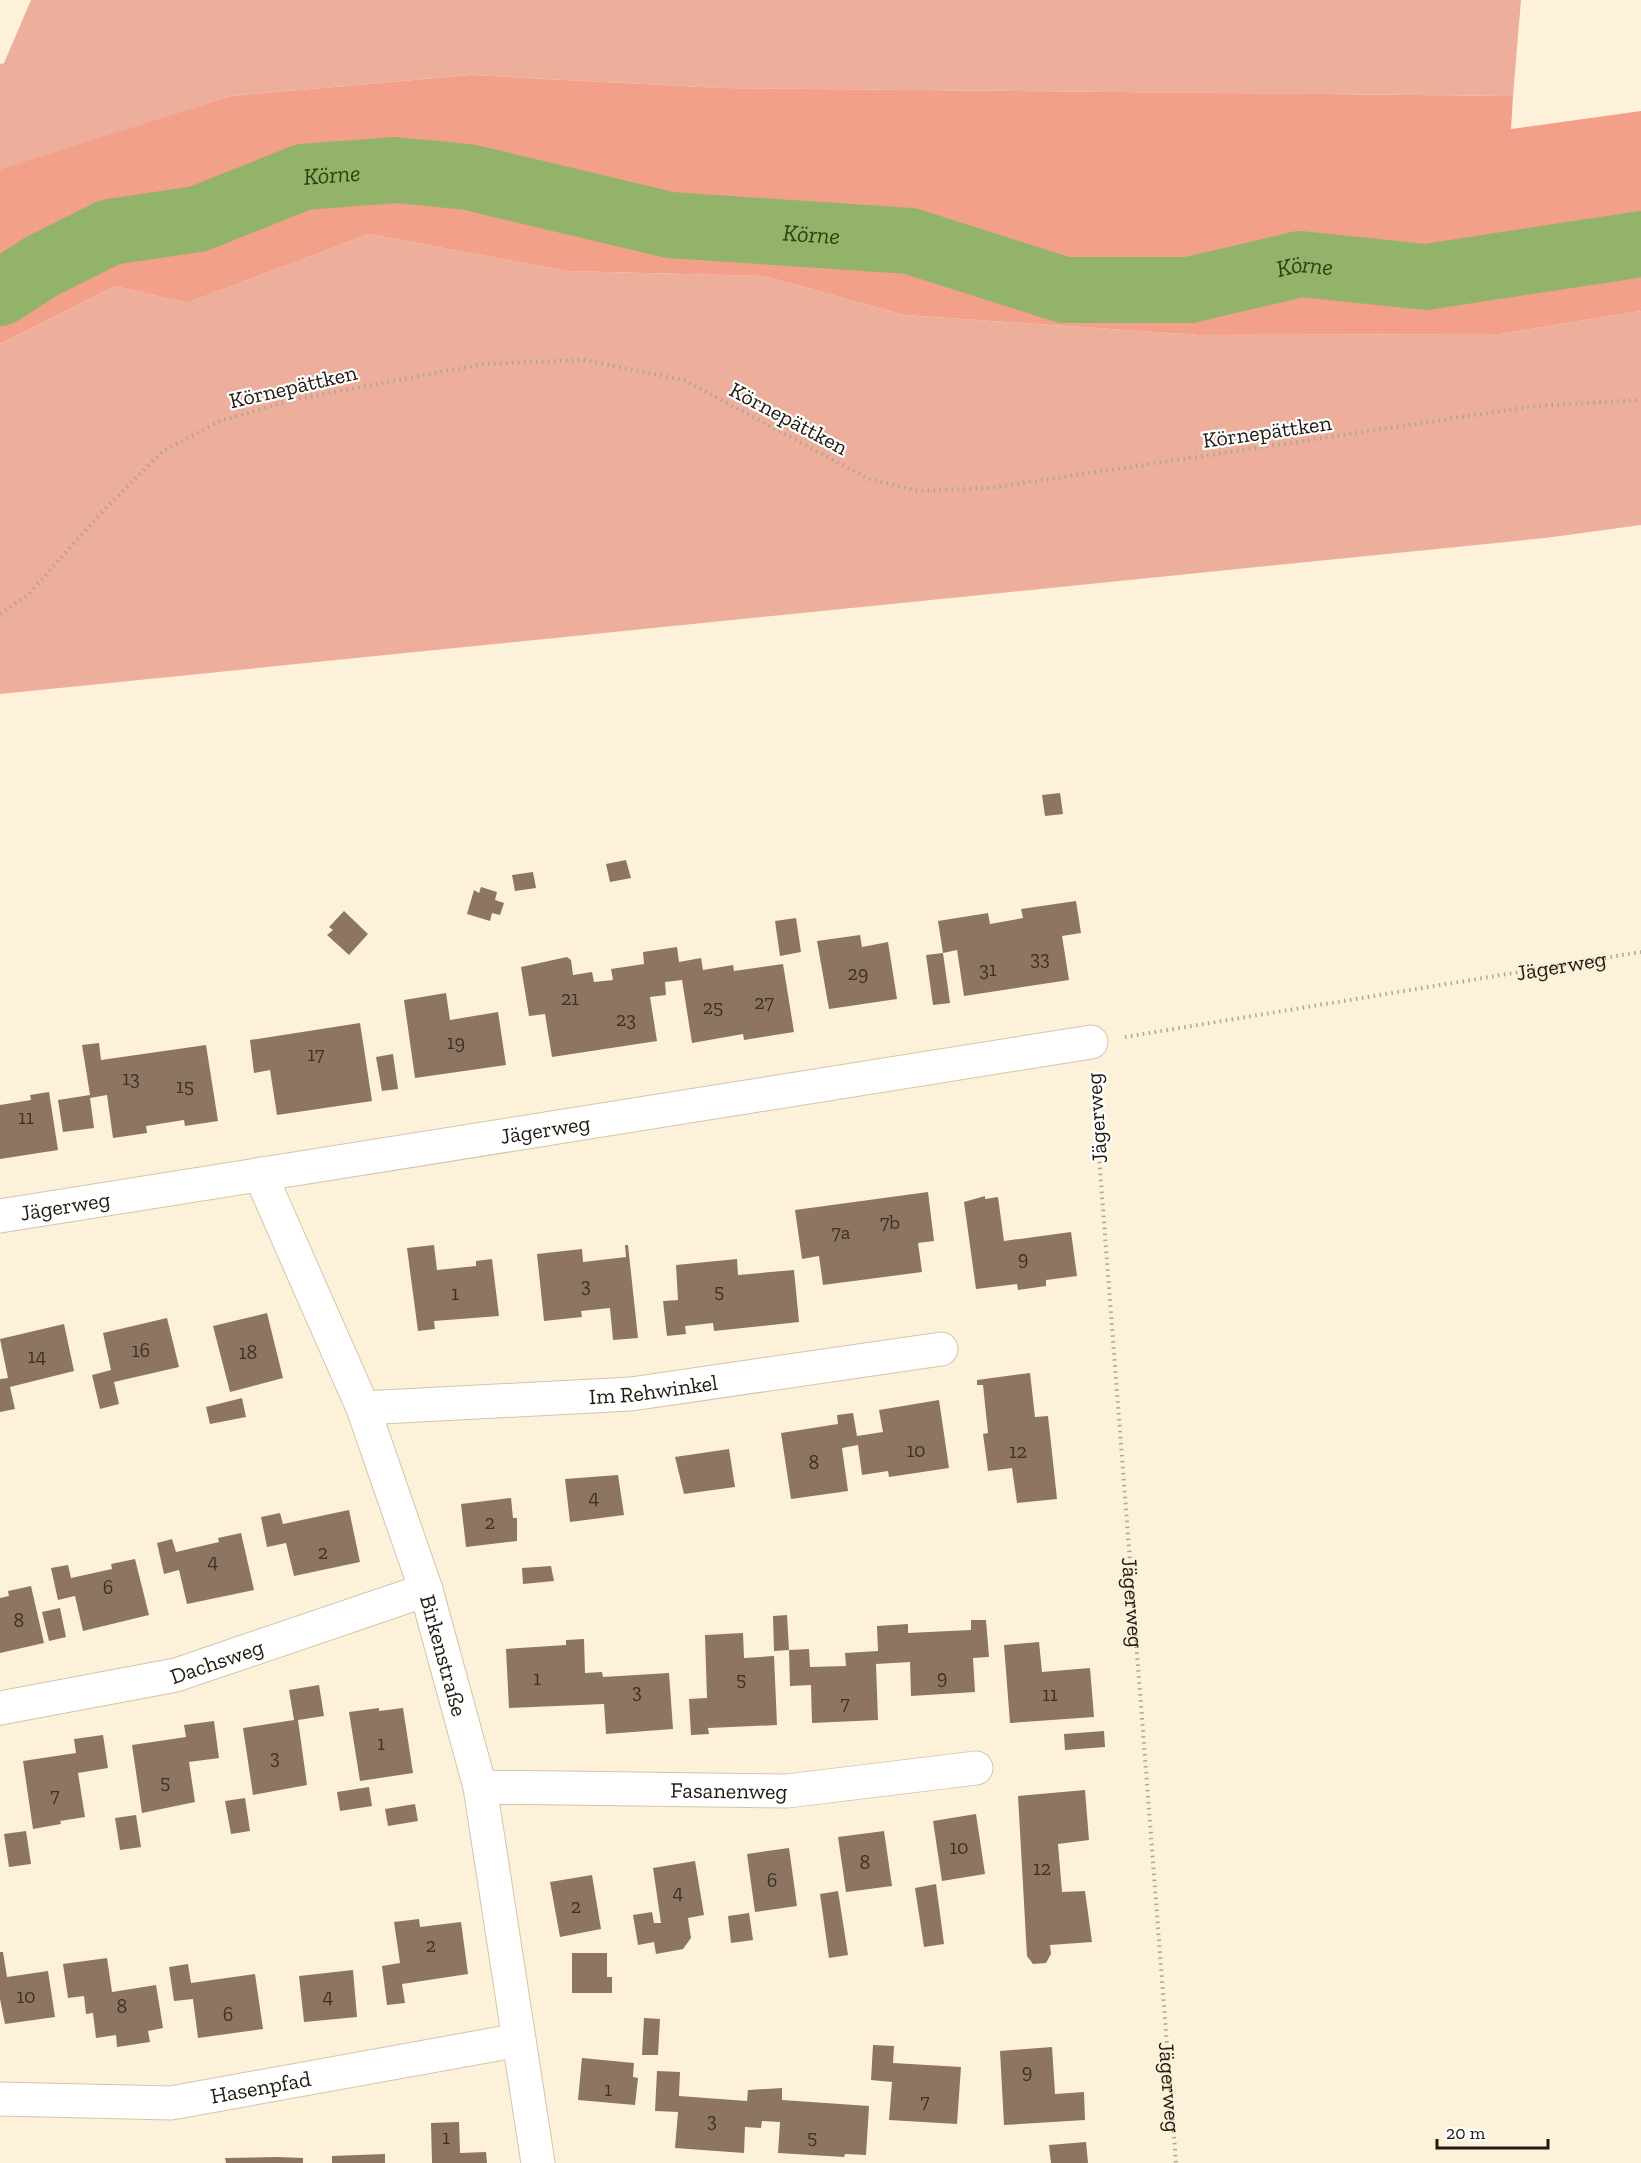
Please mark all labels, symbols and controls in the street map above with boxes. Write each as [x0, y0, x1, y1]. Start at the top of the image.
water label: Körne [302, 158, 362, 191]
water label: Körne [782, 218, 841, 250]
water label: Körne [1273, 249, 1335, 283]
street label: Körnepättken [227, 359, 360, 414]
street label: Körnepättken [725, 376, 853, 461]
street label: Körnepättken [1201, 409, 1334, 454]
street label: Jägerweg [1514, 945, 1608, 986]
house number: 33 [1030, 946, 1050, 970]
house number: 31 [979, 957, 997, 981]
house number: 29 [848, 961, 868, 985]
house number: 21 [561, 986, 579, 1010]
house number: 27 [754, 990, 774, 1014]
house number: 25 [703, 995, 723, 1019]
house number: 23 [616, 1007, 636, 1031]
house number: 19 [447, 1030, 465, 1054]
house number: 17 [308, 1042, 325, 1066]
house number: 13 [122, 1066, 140, 1090]
street label: Jägerweg [1080, 1072, 1113, 1164]
house number: 15 [176, 1074, 194, 1098]
house number: 11 [18, 1105, 34, 1129]
street label: Jägerweg [498, 1109, 592, 1150]
street label: Jägerweg [18, 1186, 112, 1227]
house number: 7b [880, 1210, 900, 1234]
house number: 7a [831, 1220, 851, 1244]
house number: 9 [1018, 1246, 1028, 1270]
house number: 3 [581, 1273, 591, 1297]
house number: 5 [714, 1279, 724, 1303]
house number: 1 [451, 1281, 459, 1305]
house number: 16 [132, 1338, 150, 1362]
house number: 18 [239, 1340, 257, 1364]
house number: 14 [28, 1344, 46, 1368]
street label: Im Rehwinkel [588, 1369, 720, 1410]
house number: 10 [906, 1438, 926, 1462]
house number: 12 [1009, 1439, 1027, 1463]
house number: 8 [809, 1450, 819, 1474]
house number: 4 [589, 1485, 600, 1509]
house number: 2 [485, 1510, 495, 1534]
house number: 2 [318, 1540, 328, 1564]
house number: 4 [208, 1549, 219, 1573]
street label: Jägerweg [1116, 1556, 1150, 1649]
house number: 6 [103, 1575, 113, 1599]
street label: Birkenstraße [414, 1592, 473, 1719]
house number: 8 [14, 1608, 24, 1632]
street label: Dachsweg [166, 1633, 267, 1690]
house number: 9 [937, 1665, 947, 1689]
house number: 1 [533, 1666, 541, 1690]
house number: 5 [736, 1667, 746, 1691]
house number: 3 [632, 1679, 642, 1703]
house number: 11 [1042, 1682, 1058, 1706]
house number: 7 [840, 1691, 850, 1715]
house number: 1 [377, 1731, 385, 1755]
house number: 3 [270, 1745, 280, 1769]
house number: 5 [160, 1770, 170, 1794]
street label: Fasanenweg [670, 1776, 788, 1805]
house number: 7 [50, 1783, 60, 1807]
house number: 10 [949, 1835, 969, 1859]
house number: 8 [860, 1850, 870, 1874]
house number: 12 [1033, 1856, 1051, 1880]
house number: 6 [767, 1868, 777, 1892]
house number: 4 [673, 1880, 684, 1904]
house number: 2 [571, 1894, 581, 1918]
house number: 2 [426, 1933, 436, 1957]
house number: 10 [16, 1984, 36, 2008]
house number: 4 [323, 1984, 334, 2008]
house number: 8 [117, 1994, 127, 2018]
house number: 6 [223, 2002, 233, 2026]
street label: Jägerweg [1153, 2041, 1187, 2133]
house number: 9 [1022, 2059, 1032, 2083]
street label: Hasenpfad [208, 2065, 313, 2110]
house number: 1 [604, 2077, 612, 2101]
house number: 7 [920, 2089, 930, 2113]
house number: 3 [707, 2108, 717, 2132]
scale bar [1437, 2112, 1548, 2150]
text: 20 m [1446, 2122, 1486, 2144]
house number: 1 [442, 2125, 450, 2149]
house number: 5 [807, 2125, 817, 2149]

